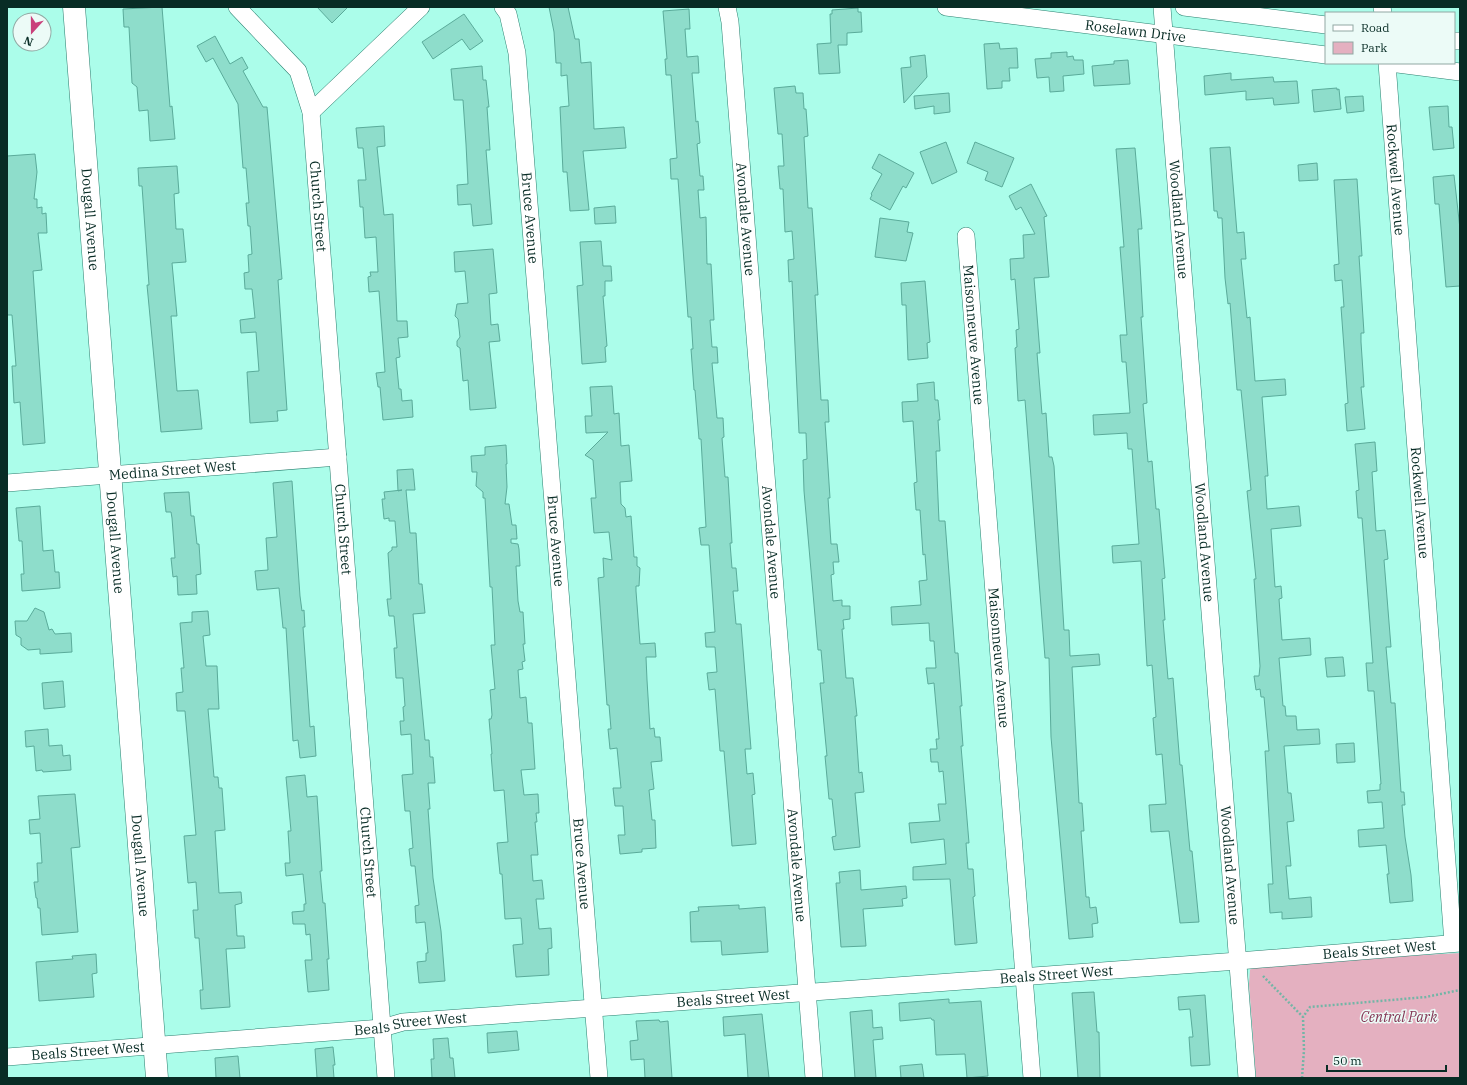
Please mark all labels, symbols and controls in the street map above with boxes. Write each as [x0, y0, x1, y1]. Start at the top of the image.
north arrow [12, 12, 52, 52]
legend [1325, 12, 1455, 64]
street label: Roselawn Drive [1084, 16, 1187, 46]
text: Road [1361, 20, 1390, 35]
text: N [22, 33, 35, 49]
text: Park [1361, 40, 1387, 55]
street label: Rockwell Avenue [1383, 123, 1409, 236]
street label: Woodland Avenue [1165, 159, 1193, 280]
street label: Church Street [306, 160, 331, 253]
street label: Avondale Avenue [732, 162, 759, 277]
street label: Dougall Avenue [78, 168, 103, 271]
street label: Bruce Avenue [518, 171, 543, 264]
street label: Maisonneuve Avenue [959, 264, 988, 405]
street label: Rockwell Avenue [1407, 446, 1433, 559]
street label: Medina Street West [108, 456, 237, 484]
street label: Woodland Avenue [1191, 482, 1218, 603]
street label: Church Street [331, 483, 356, 576]
street label: Avondale Avenue [758, 485, 785, 600]
street label: Dougall Avenue [103, 491, 128, 594]
street label: Bruce Avenue [543, 494, 569, 587]
street label: Maisonneuve Avenue [985, 587, 1014, 728]
street label: Woodland Avenue [1216, 805, 1244, 926]
street label: Church Street [356, 806, 381, 899]
street label: Avondale Avenue [784, 808, 811, 923]
street label: Dougall Avenue [128, 814, 153, 917]
street label: Bruce Avenue [569, 817, 594, 910]
street label: Beals Street West [1322, 936, 1437, 963]
street label: Beals Street West [999, 961, 1114, 987]
street label: Beals Street West [676, 985, 791, 1011]
street label: Beals Street West [353, 1008, 467, 1039]
park label: Central Park [1361, 1008, 1438, 1026]
street label: Beals Street West [30, 1037, 145, 1064]
scale bar [1327, 1047, 1446, 1073]
text: 50 m [1333, 1053, 1362, 1068]

